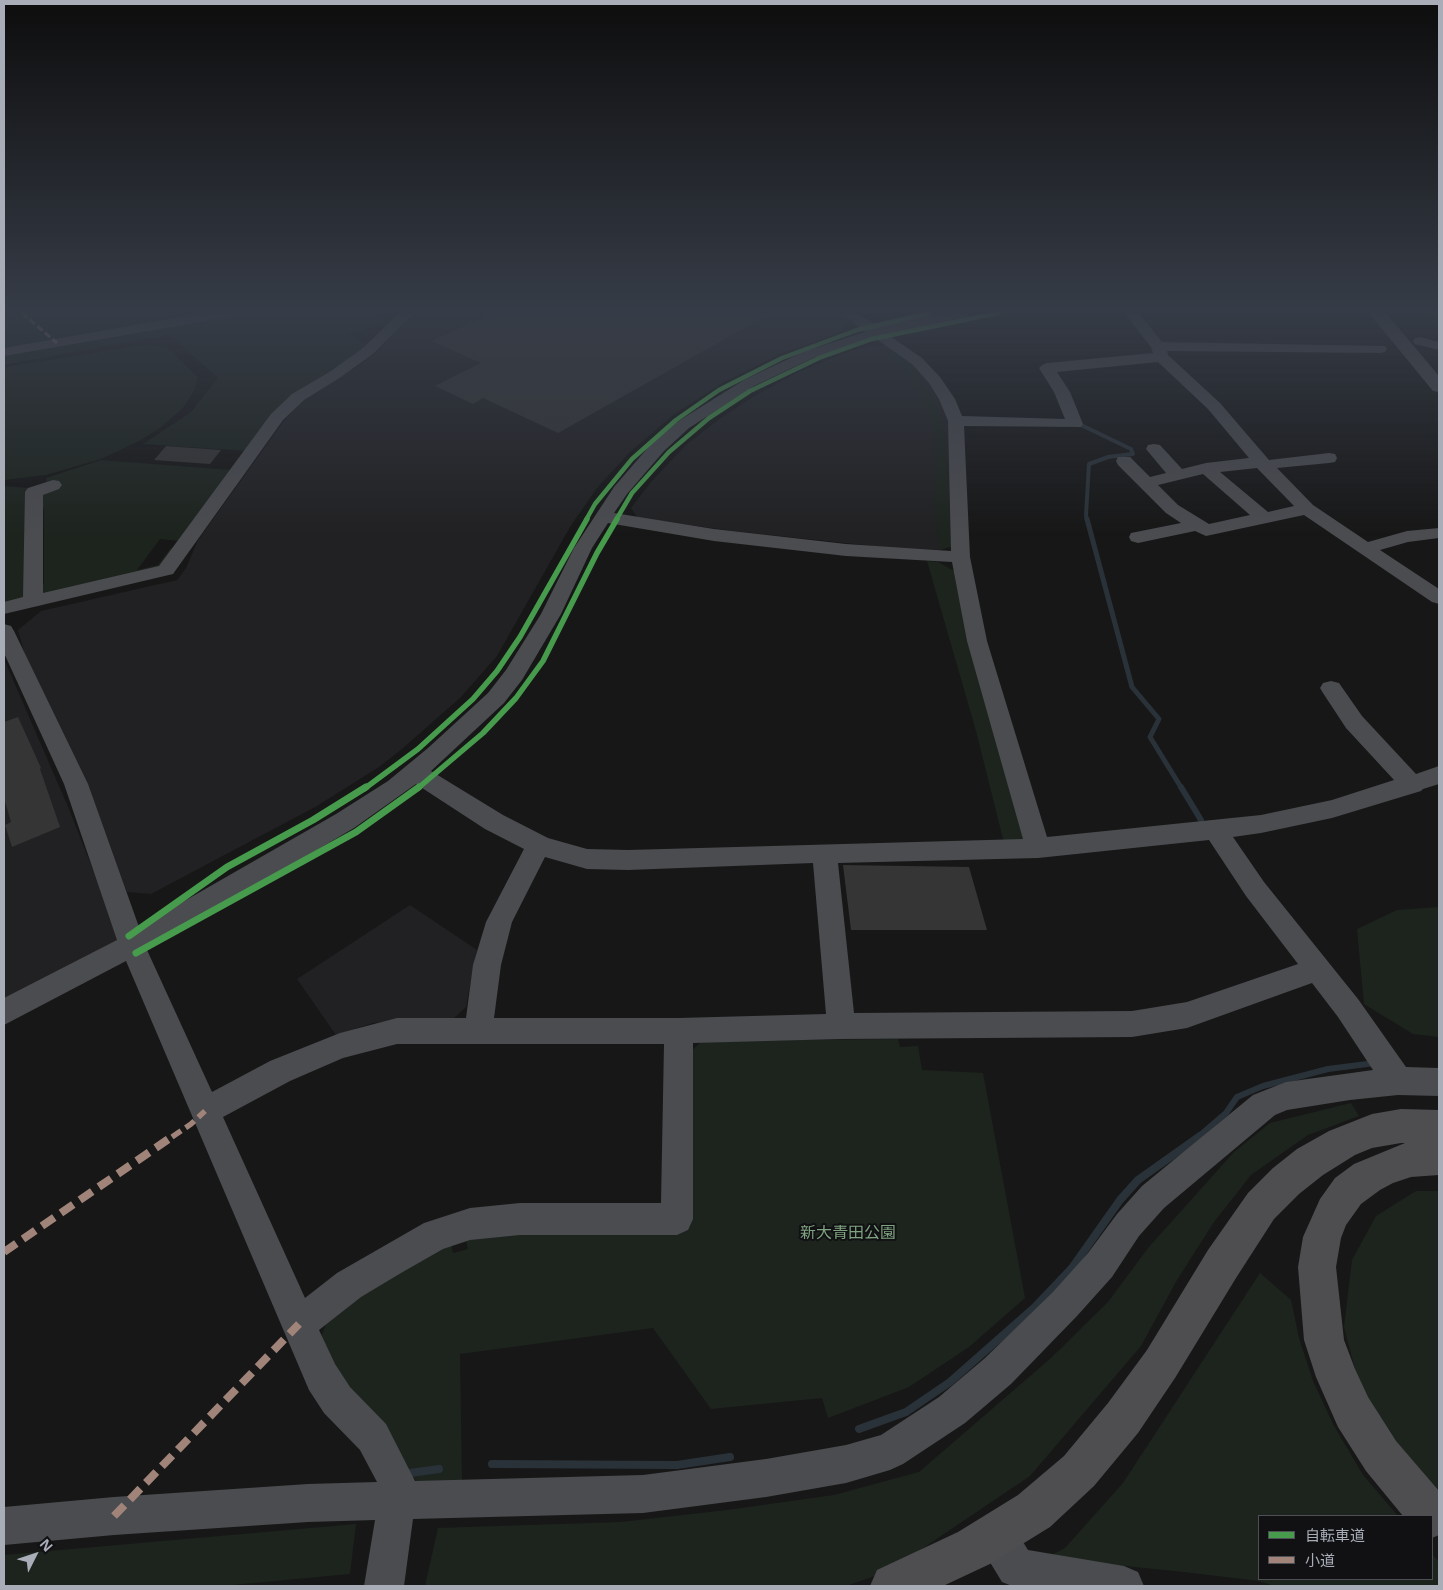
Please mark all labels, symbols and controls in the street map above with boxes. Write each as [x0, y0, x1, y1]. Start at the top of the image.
park label: 新大青田公園 [800, 1223, 896, 1243]
legend [1258, 1515, 1433, 1580]
text: 自転車道 [1305, 1525, 1365, 1545]
north arrow [10, 1530, 60, 1580]
text: N [36, 1534, 58, 1555]
text: 小道 [1305, 1550, 1335, 1570]

